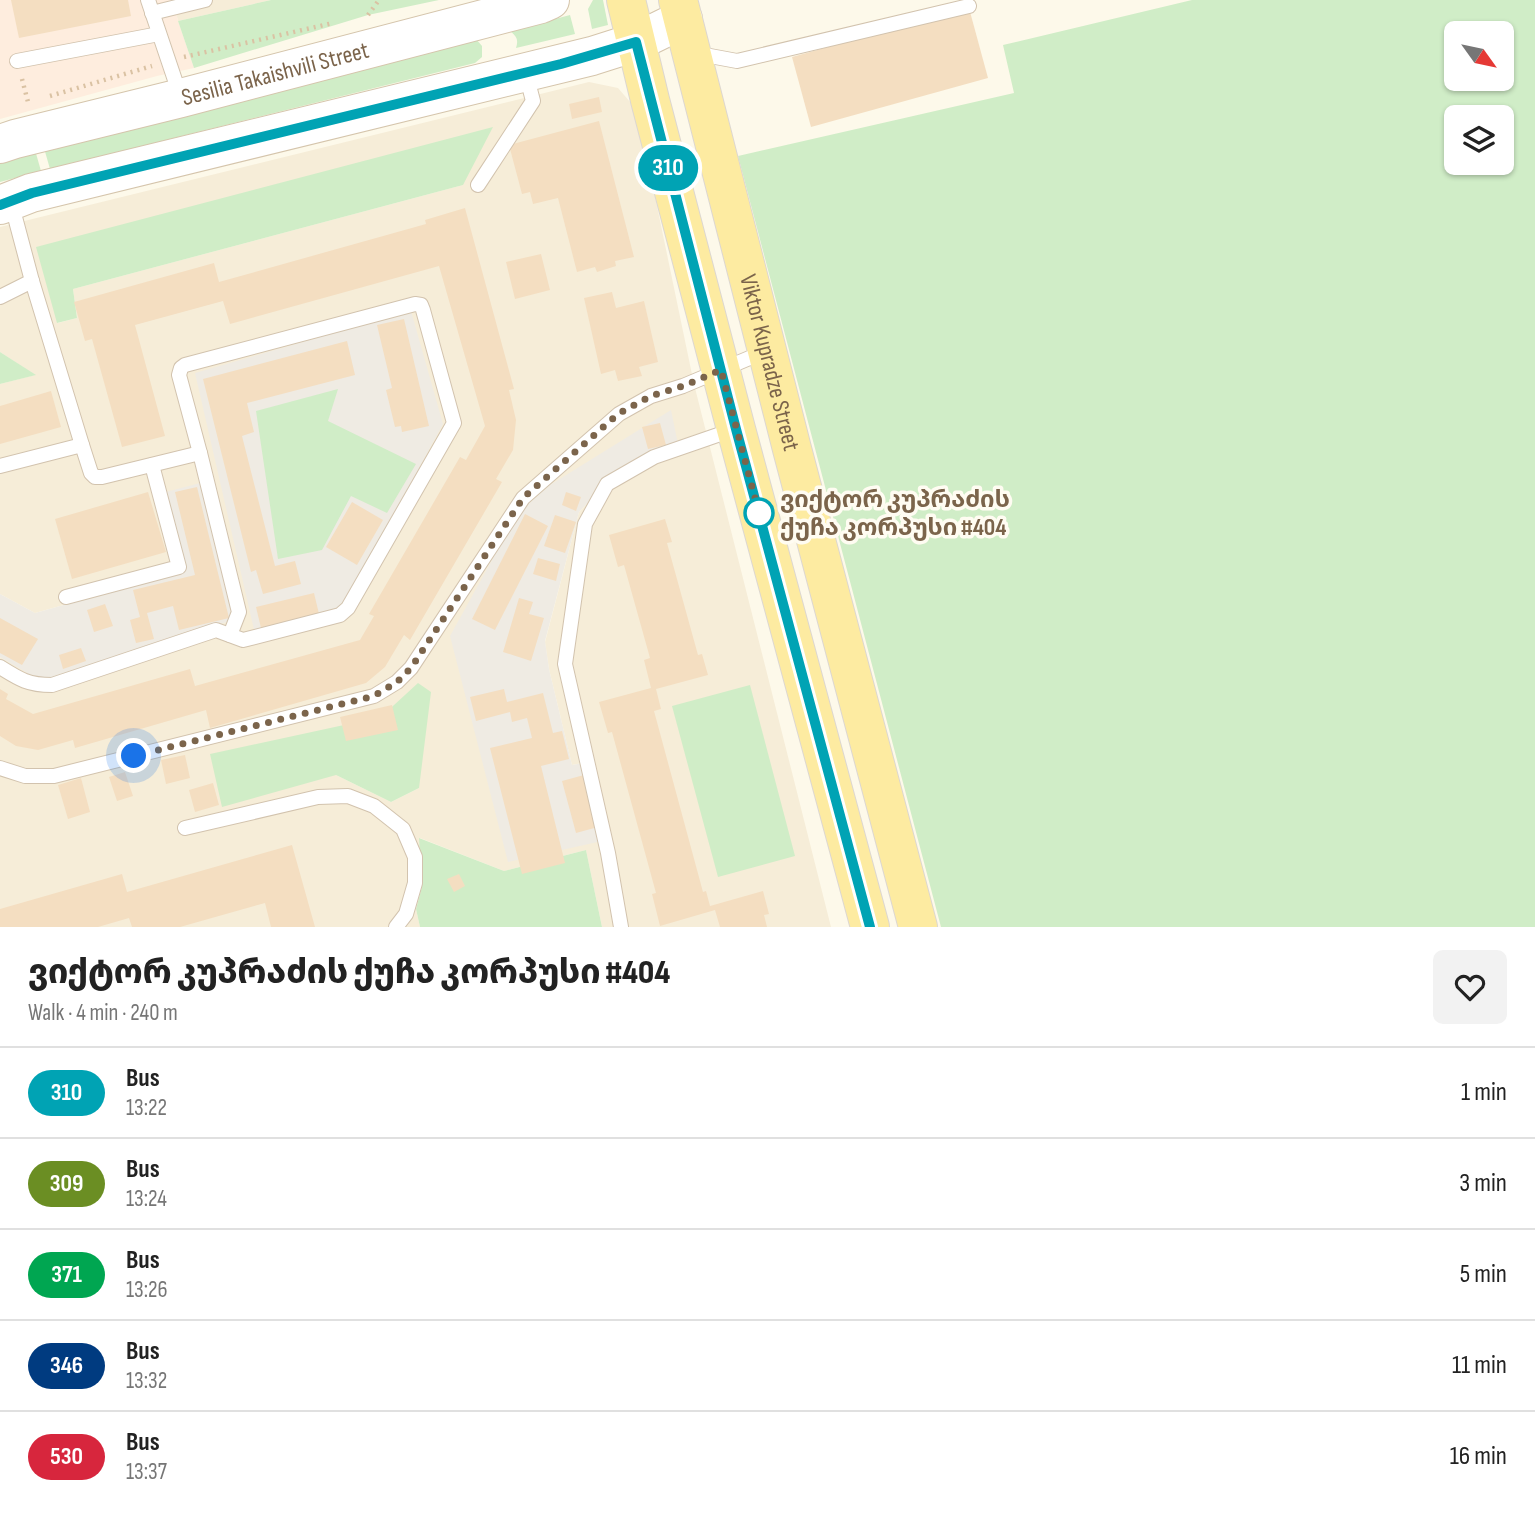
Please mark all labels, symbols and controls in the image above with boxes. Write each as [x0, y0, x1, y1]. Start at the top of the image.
north arrow [1444, 21, 1514, 91]
map controls [1444, 21, 1514, 175]
street label: Sesilia Takaishvili Street [178, 36, 372, 112]
button: layers [1444, 105, 1514, 175]
line badge: 310 [628, 145, 708, 191]
text: 310 [652, 153, 684, 182]
street label: Viktor Kupradze Street [733, 271, 806, 454]
place label: ვიქტორ კუპრაძის ქუჩა კორპუსი #404 [780, 485, 1010, 542]
marker: ვიქტორ კუპრაძის ქუჩა კორპუსი #404 [744, 498, 774, 528]
your location [116, 738, 151, 773]
button: heart [1433, 950, 1507, 1024]
text: ვიქტორ კუპრაძის ქუჩა კორპუსი #404 [28, 953, 670, 993]
text: Walk · 4 min · 240 m [28, 999, 178, 1027]
text: Bus [126, 1063, 160, 1094]
text: 1 min [1461, 1077, 1507, 1108]
text: 310 [51, 1078, 82, 1107]
text: 13:22 [126, 1094, 167, 1122]
text: Bus [126, 1154, 160, 1185]
text: 3 min [1459, 1168, 1507, 1199]
text: 309 [50, 1169, 83, 1198]
text: 13:24 [126, 1185, 167, 1213]
text: Bus [126, 1245, 160, 1276]
text: 5 min [1460, 1259, 1507, 1290]
text: 371 [51, 1260, 82, 1289]
text: 13:26 [126, 1276, 168, 1304]
text: Bus [126, 1336, 160, 1367]
text: 11 min [1452, 1350, 1507, 1381]
text: 346 [50, 1351, 83, 1380]
text: 13:32 [126, 1367, 167, 1395]
text: Bus [126, 1427, 160, 1458]
text: 16 min [1450, 1441, 1507, 1472]
text: 530 [50, 1442, 83, 1471]
text: 13:37 [126, 1458, 167, 1486]

